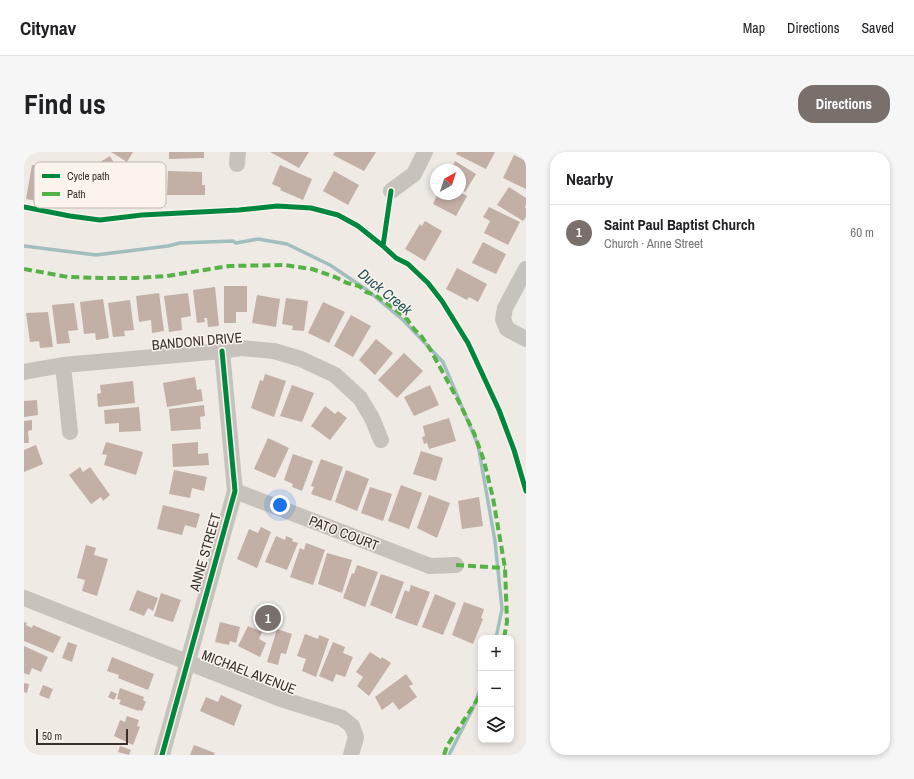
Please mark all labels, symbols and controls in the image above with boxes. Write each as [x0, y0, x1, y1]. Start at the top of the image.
text: Citynav [20, 15, 76, 41]
text: Map [743, 19, 765, 37]
text: Directions [787, 19, 839, 37]
text: Saved [861, 19, 894, 37]
text: Find us [24, 85, 106, 123]
button: Directions [798, 85, 890, 123]
legend [34, 162, 166, 208]
north arrow [430, 164, 466, 200]
text: Nearby [566, 167, 613, 190]
text: Cycle path [67, 169, 110, 183]
text: Path [67, 187, 86, 201]
text: Saint Paul Baptist Church [604, 214, 755, 235]
text: 1 [576, 224, 582, 241]
text: 60 m [850, 224, 874, 241]
text: Church · Anne Street [604, 235, 703, 252]
water label: Duck Creek [354, 263, 418, 321]
street label: BANDONI DRIVE [151, 328, 243, 354]
your location [270, 495, 290, 515]
street label: ANNE STREET [185, 511, 225, 594]
street label: PATO COURT [307, 511, 381, 555]
pin: 1 [255, 603, 281, 633]
map controls [478, 635, 514, 743]
button: + [478, 635, 514, 671]
street label: MICHAEL AVENUE [199, 646, 299, 698]
button: − [478, 671, 514, 707]
button: layers [478, 707, 514, 743]
scale bar [36, 727, 128, 746]
text: 50 m [42, 729, 62, 743]

